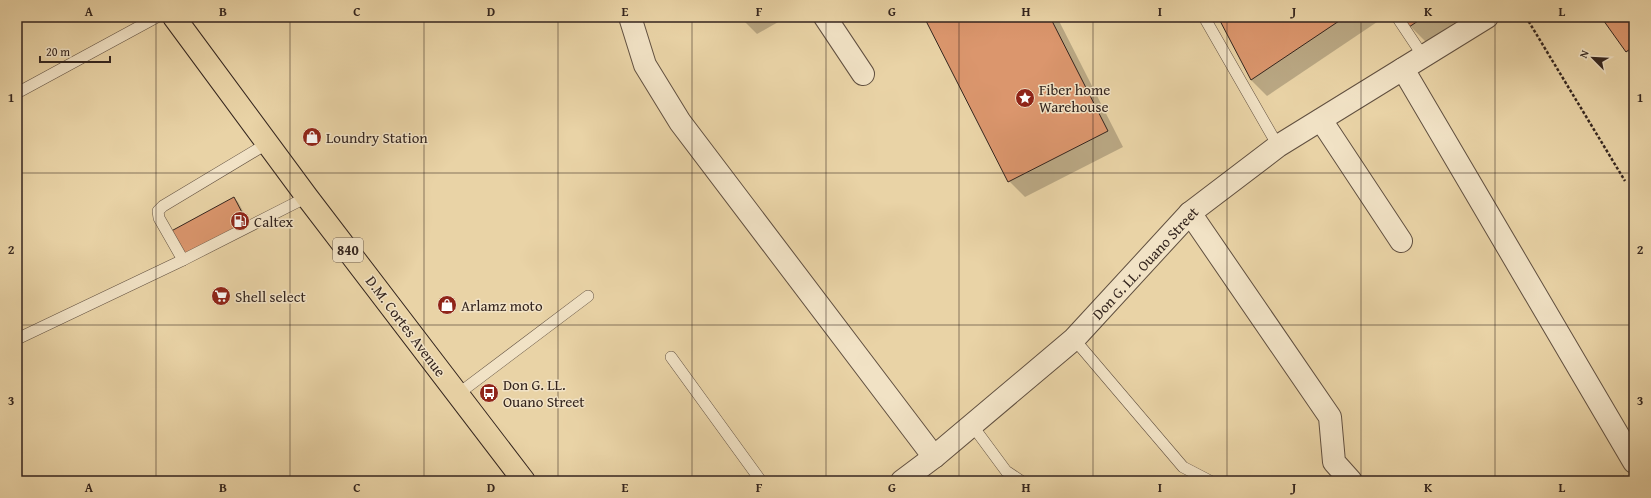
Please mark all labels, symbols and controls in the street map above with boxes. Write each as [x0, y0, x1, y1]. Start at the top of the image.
text: A [85, 2, 94, 21]
text: B [219, 2, 227, 21]
text: C [353, 2, 361, 21]
text: D [487, 2, 495, 21]
text: E [622, 2, 629, 21]
text: F [756, 2, 763, 21]
text: G [888, 2, 896, 21]
text: H [1021, 2, 1031, 21]
text: I [1158, 2, 1162, 21]
text: J [1290, 2, 1297, 21]
text: K [1424, 2, 1433, 21]
text: L [1559, 2, 1566, 21]
scale bar [40, 38, 110, 64]
north arrow [1573, 38, 1613, 78]
text: 20 m [46, 43, 70, 60]
text: N [1575, 47, 1593, 61]
place label: Fiber home Warehouse [1039, 79, 1110, 117]
place icon: Fiber home Warehouse [1014, 87, 1036, 109]
text: 1 [8, 88, 14, 107]
text: 1 [1637, 88, 1643, 107]
shop icon: Loundry Station [301, 126, 323, 148]
place label: Loundry Station [326, 127, 428, 148]
street label: Don G. LL. Ouano Street [1087, 201, 1203, 324]
fuel station icon: Caltex [229, 210, 251, 232]
place label: Caltex [254, 211, 294, 232]
road number: 840 [333, 238, 363, 262]
text: 2 [8, 240, 15, 259]
text: 2 [1637, 240, 1644, 259]
street label: D.M. Cortes Avenue [361, 271, 451, 381]
supermarket icon: Shell select [210, 285, 232, 307]
place label: Shell select [235, 286, 306, 307]
shop icon: Arlamz moto [436, 294, 458, 316]
place label: Arlamz moto [461, 295, 543, 316]
place label: Don G. LL. Ouano Street [503, 374, 585, 412]
bus stop icon: Don G. LL. Ouano Street [478, 382, 500, 404]
text: 3 [8, 391, 14, 410]
text: 3 [1637, 391, 1643, 410]
text: A [85, 478, 94, 497]
text: B [219, 478, 227, 497]
text: C [353, 478, 361, 497]
text: D [487, 478, 495, 497]
text: E [622, 478, 629, 497]
text: F [756, 478, 763, 497]
text: G [888, 478, 896, 497]
text: H [1021, 478, 1031, 497]
text: I [1158, 478, 1162, 497]
text: J [1290, 478, 1297, 497]
text: K [1424, 478, 1433, 497]
text: L [1559, 478, 1566, 497]

